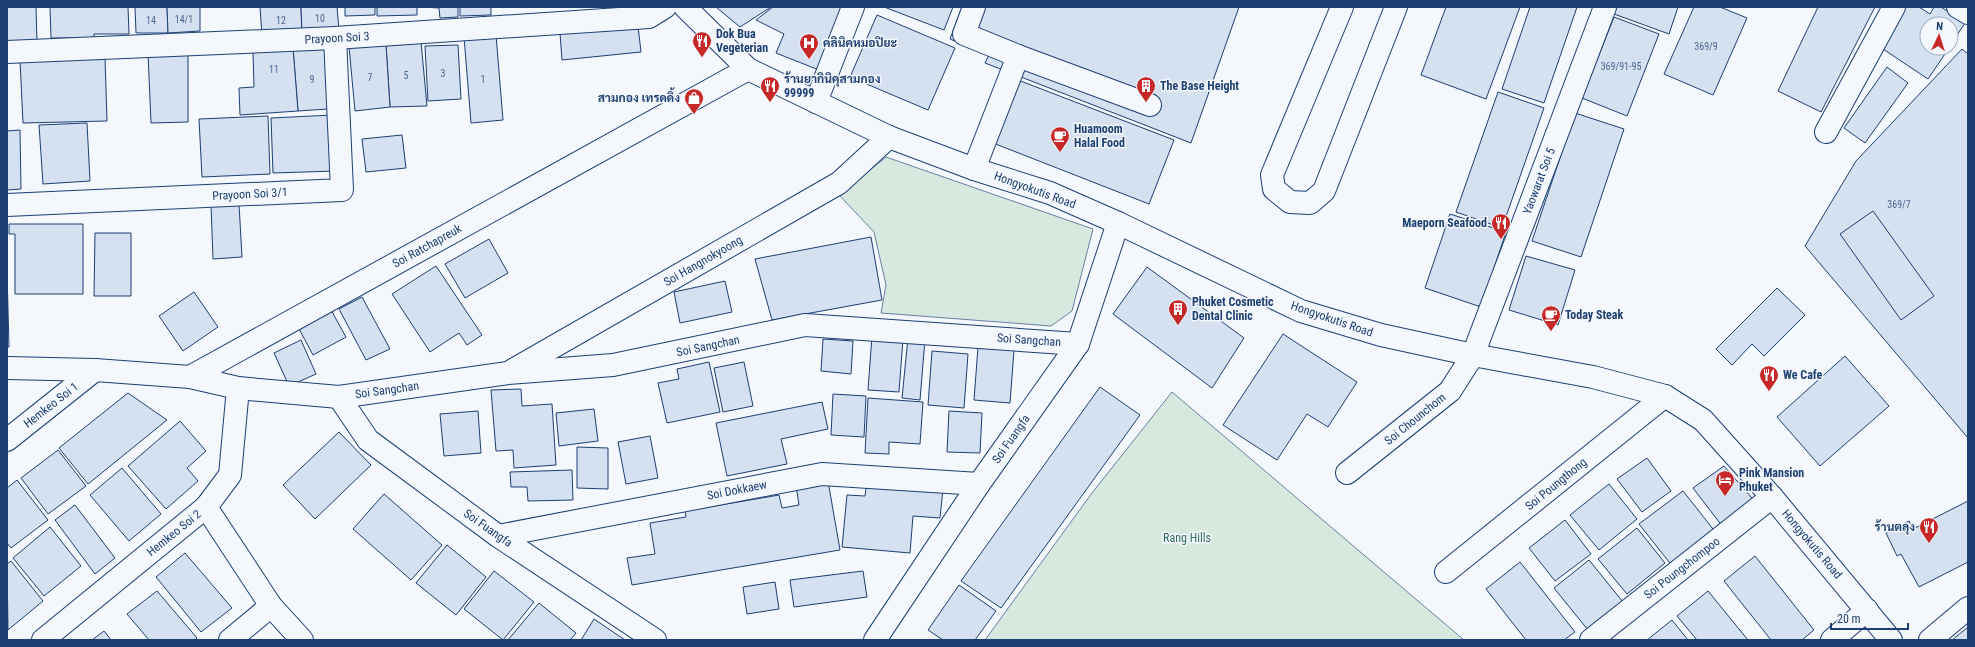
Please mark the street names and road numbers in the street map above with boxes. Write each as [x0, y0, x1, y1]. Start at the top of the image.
street label: Prayoon Soi 3 [304, 29, 370, 47]
street label: Yaowarat Soi 5 [1520, 146, 1558, 216]
street label: Hongyokutis Road [992, 169, 1078, 211]
street label: Prayoon Soi 3/1 [212, 185, 288, 203]
street label: Soi Ratchapreuk [390, 221, 464, 271]
street label: Soi Hangnokyoong [661, 233, 745, 289]
street label: Hongyokutis Road [1289, 298, 1375, 340]
street label: Soi Sangchan [996, 331, 1062, 349]
street label: Soi Sangchan [675, 332, 741, 360]
street label: Hemkeo Soi 1 [21, 379, 81, 431]
street label: Soi Sangchan [354, 379, 420, 401]
street label: Soi Chounchom [1382, 390, 1448, 448]
street label: Soi Fuangfa [989, 412, 1033, 466]
street label: Soi Poungthong [1522, 455, 1590, 513]
street label: Soi Dokkaew [706, 477, 768, 503]
street label: Soi Fuangfa [461, 506, 515, 550]
street label: Hemkeo Soi 2 [144, 507, 204, 559]
street label: Hongyokutis Road [1779, 507, 1845, 581]
street label: Soi Poungchompoo [1641, 534, 1723, 602]

